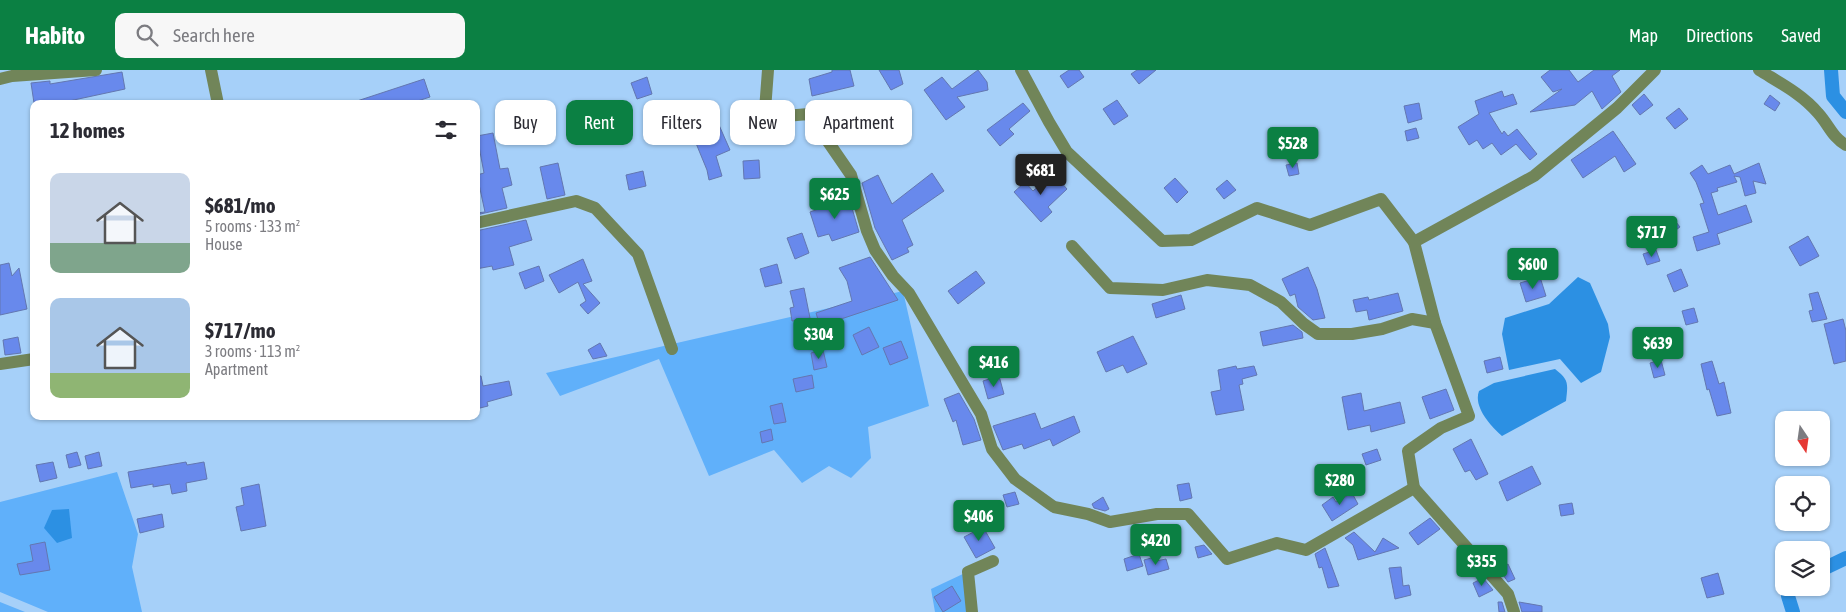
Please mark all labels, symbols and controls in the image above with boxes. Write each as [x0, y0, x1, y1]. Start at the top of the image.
search box [115, 13, 465, 58]
icon: search [133, 21, 161, 49]
text: Habito [25, 22, 85, 49]
text: Search here [173, 24, 255, 46]
text: Map [1629, 25, 1658, 46]
text: Directions [1686, 25, 1753, 46]
text: Saved [1781, 25, 1821, 46]
chip: Buy [495, 100, 556, 145]
chip: Rent [566, 100, 633, 145]
chip: Filters [643, 100, 720, 145]
chip: New [730, 100, 795, 145]
chip: Apartment [805, 100, 912, 145]
icon: filters [432, 116, 460, 144]
text: 12 homes [50, 118, 125, 142]
pin: $528 [1263, 126, 1323, 169]
text: $528 [1278, 134, 1308, 152]
pin: $681 [1011, 154, 1071, 196]
text: $681 [1026, 161, 1056, 179]
pin: $625 [805, 178, 865, 220]
text: $625 [820, 185, 850, 203]
icon: home [90, 193, 150, 253]
text: $681/mo [205, 193, 276, 217]
pin: $717 [1622, 216, 1682, 258]
text: 5 rooms · 133 m² [205, 217, 300, 235]
text: $717 [1637, 223, 1667, 241]
text: House [205, 235, 242, 253]
pin: $600 [1503, 248, 1563, 290]
text: $600 [1518, 255, 1548, 273]
icon: home [90, 318, 150, 378]
text: $717/mo [205, 318, 276, 342]
pin: $304 [789, 318, 849, 360]
text: $304 [804, 325, 834, 343]
pin: $639 [1628, 326, 1688, 369]
text: $639 [1643, 334, 1673, 352]
text: 3 rooms · 113 m² [205, 342, 300, 360]
pin: $416 [964, 346, 1024, 388]
text: $416 [979, 353, 1009, 371]
text: Apartment [205, 360, 268, 378]
north arrow [1775, 411, 1830, 466]
map controls [1775, 411, 1830, 596]
pin: $280 [1310, 464, 1370, 506]
text: $280 [1325, 471, 1355, 489]
button: locate [1775, 476, 1830, 531]
pin: $406 [949, 500, 1009, 542]
text: $406 [964, 507, 994, 525]
pin: $420 [1126, 524, 1186, 566]
text: $420 [1141, 531, 1171, 549]
button: layers [1775, 541, 1830, 596]
pin: $355 [1452, 544, 1512, 587]
text: $355 [1467, 552, 1497, 570]

